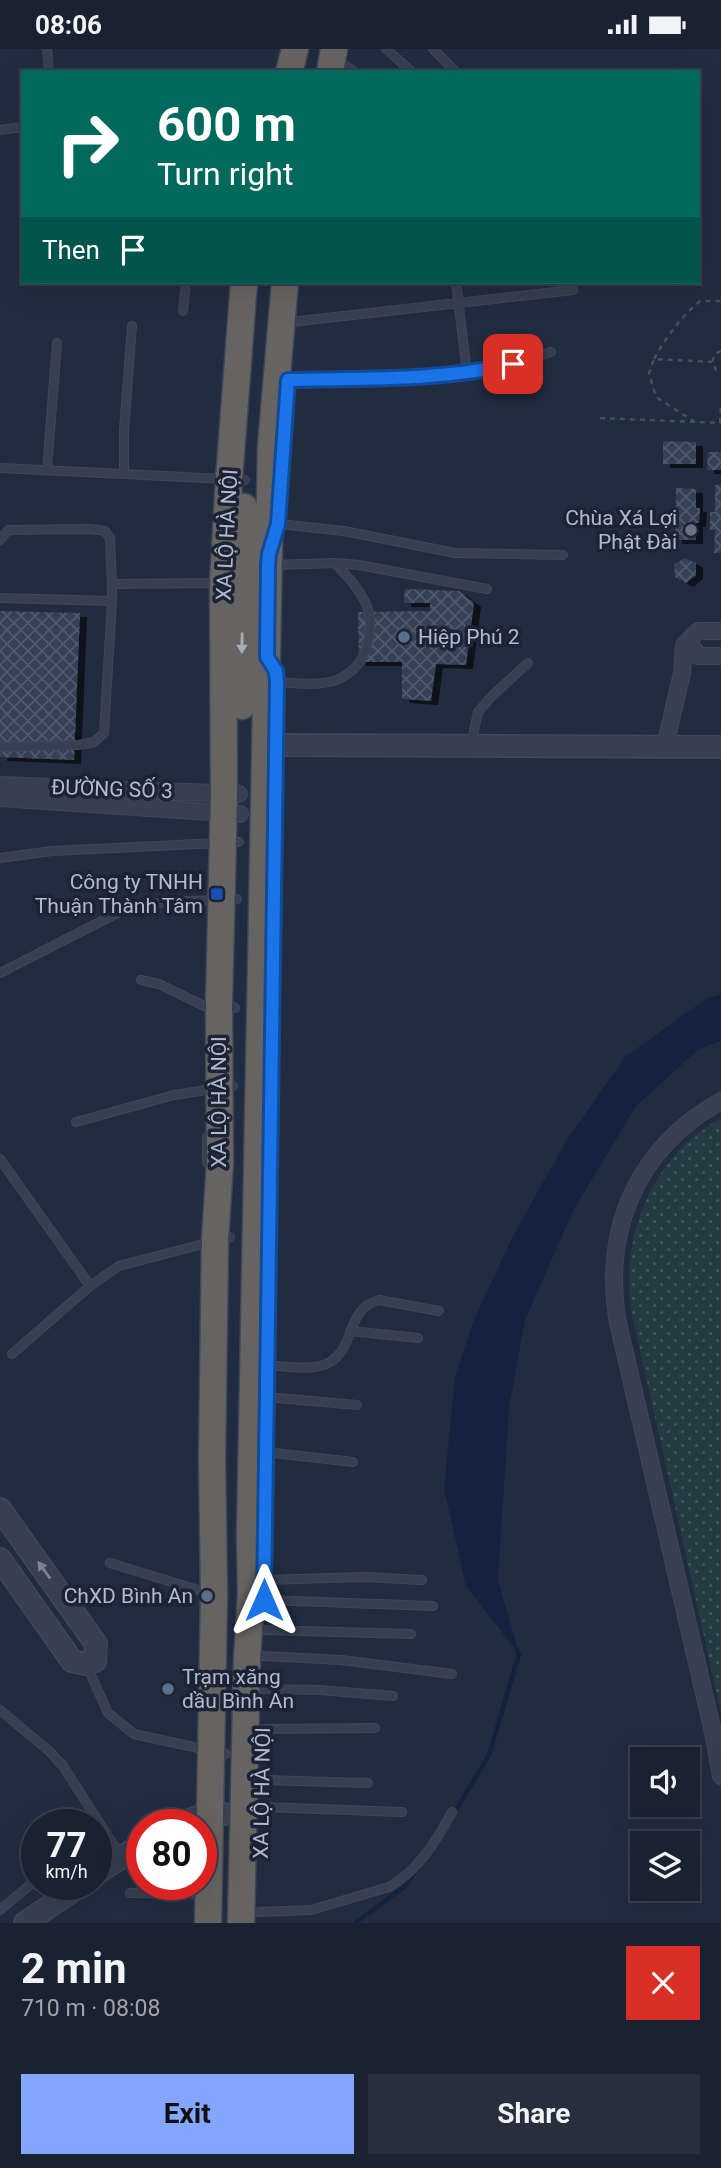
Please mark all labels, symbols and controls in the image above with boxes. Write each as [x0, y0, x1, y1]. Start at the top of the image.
text: 08:06 [35, 10, 102, 40]
text: 600 m [157, 96, 296, 153]
icon: right [42, 98, 133, 189]
text: Turn right [157, 155, 293, 193]
icon: arrive [114, 231, 152, 269]
text: Then [42, 235, 100, 265]
pin [483, 334, 543, 394]
icon: arrive [494, 345, 532, 383]
street label: XA LỘ HÀ NỘI [212, 469, 242, 601]
place label: Chùa Xá Lợi Phật Đài [565, 506, 677, 554]
marker: Chùa Xá Lợi Phật Đài [683, 522, 699, 538]
place label: Hiệp Phú 2 [418, 625, 520, 649]
marker: Hiệp Phú 2 [396, 629, 412, 645]
one-way arrow [237, 633, 248, 655]
street label: ĐƯỜNG SỐ 3 [51, 774, 173, 803]
place label: Công ty TNHH Thuận Thành Tâm [35, 870, 203, 918]
marker: Công ty TNHH Thuận Thành Tâm [209, 886, 225, 902]
street label: XA LỘ HÀ NỘI [207, 1036, 231, 1168]
one-way arrow [37, 1561, 51, 1579]
position arrow [227, 1563, 301, 1637]
place label: ChXD Bình An [64, 1584, 193, 1608]
marker: ChXD Bình An [199, 1588, 215, 1604]
place label: Trạm xăng dầu Bình An [182, 1665, 294, 1713]
marker: Trạm xăng dầu Bình An [160, 1681, 176, 1697]
street label: XA LỘ HÀ NỘI [249, 1727, 275, 1859]
map controls [630, 1747, 700, 1901]
button: sound [630, 1747, 700, 1817]
speed limit sign: 80 [126, 1809, 217, 1900]
text: 77 [46, 1825, 87, 1866]
button: layers [630, 1831, 700, 1901]
text: km/h [45, 1861, 88, 1882]
text: 2 min [21, 1944, 127, 1993]
button: close [626, 1946, 700, 2020]
text: 710 m · 08:08 [21, 1995, 160, 2022]
button: Exit [21, 2074, 354, 2154]
button: Share [368, 2074, 700, 2154]

